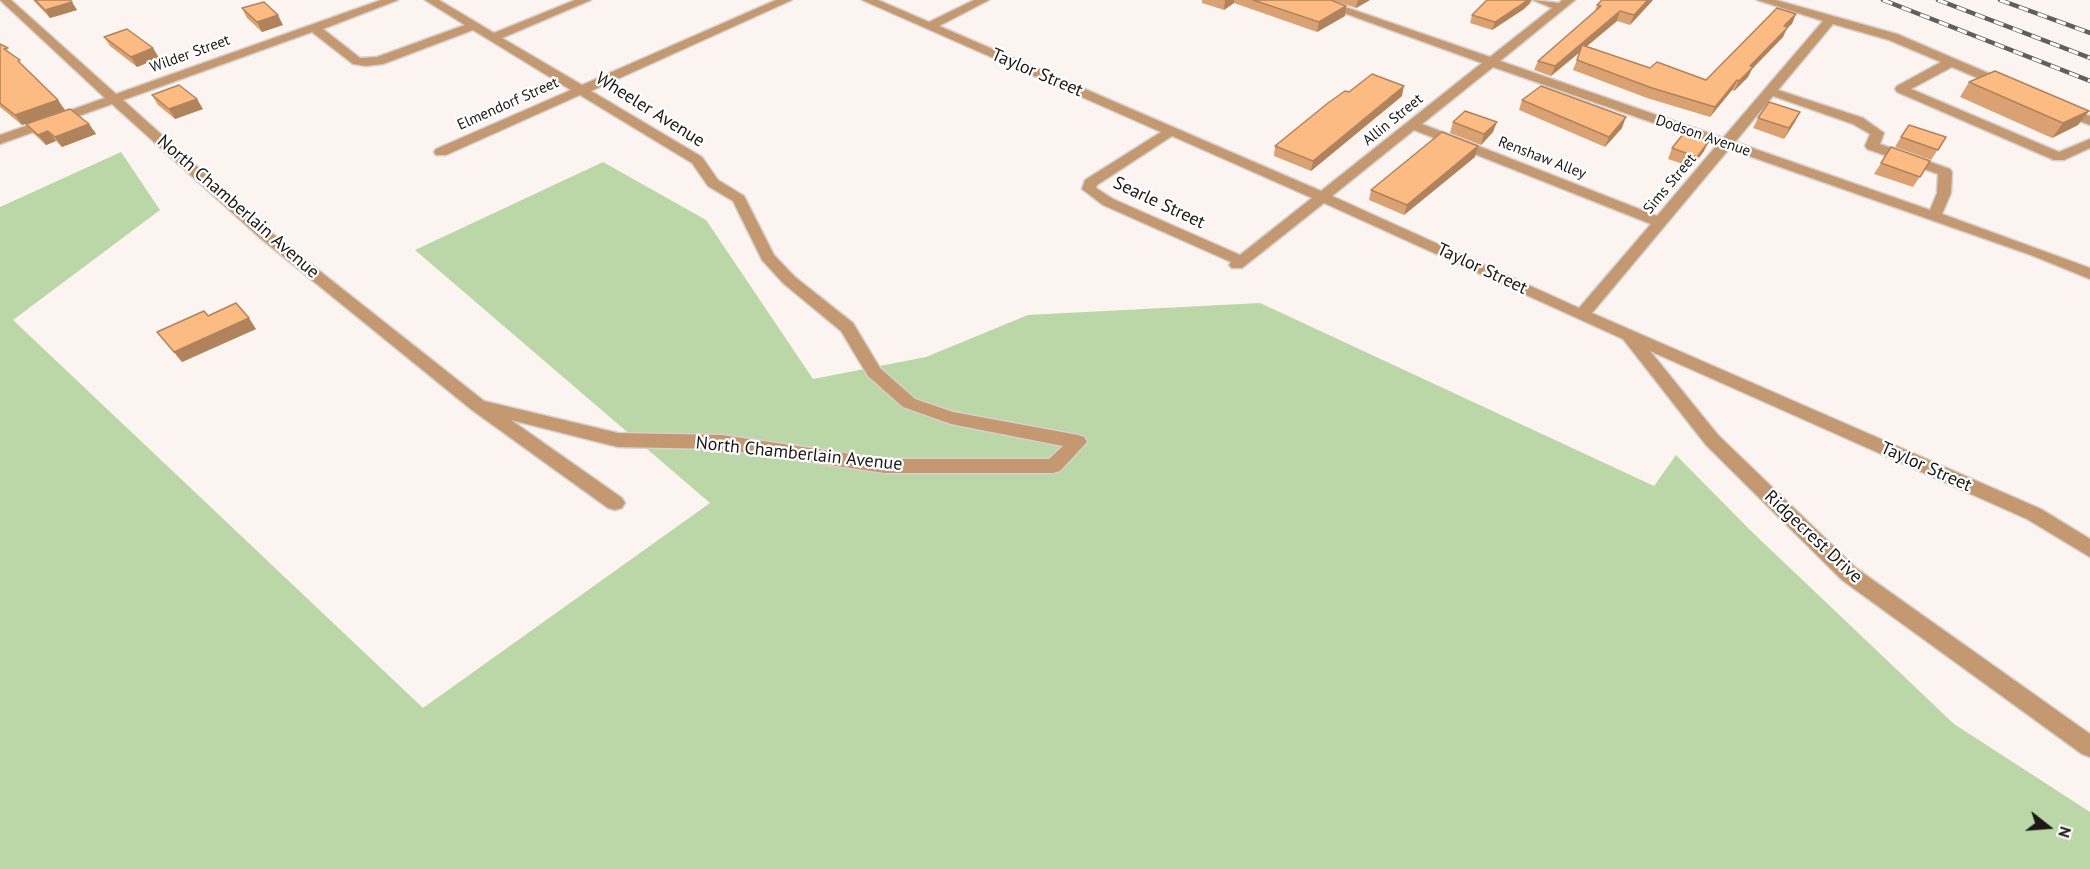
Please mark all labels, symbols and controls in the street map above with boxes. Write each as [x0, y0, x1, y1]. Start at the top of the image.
street label: Wilder Street [147, 31, 233, 77]
street label: Taylor Street [988, 44, 1086, 102]
street label: Wheeler Avenue [592, 68, 708, 152]
street label: Elmendorf Street [455, 74, 561, 134]
street label: Allin Street [1359, 90, 1427, 150]
street label: Dodson Avenue [1653, 111, 1753, 161]
street label: North Chamberlain Avenue [153, 131, 323, 283]
street label: Renshaw Alley [1495, 133, 1589, 183]
street label: Sims Street [1640, 150, 1700, 218]
street label: Searle Street [1110, 172, 1208, 234]
street label: Taylor Street [1433, 239, 1531, 299]
street label: North Chamberlain Avenue [695, 432, 903, 476]
street label: Taylor Street [1877, 437, 1975, 497]
street label: Ridgecrest Drive [1760, 486, 1866, 588]
north arrow [2018, 797, 2078, 857]
text: N [2054, 824, 2076, 840]

